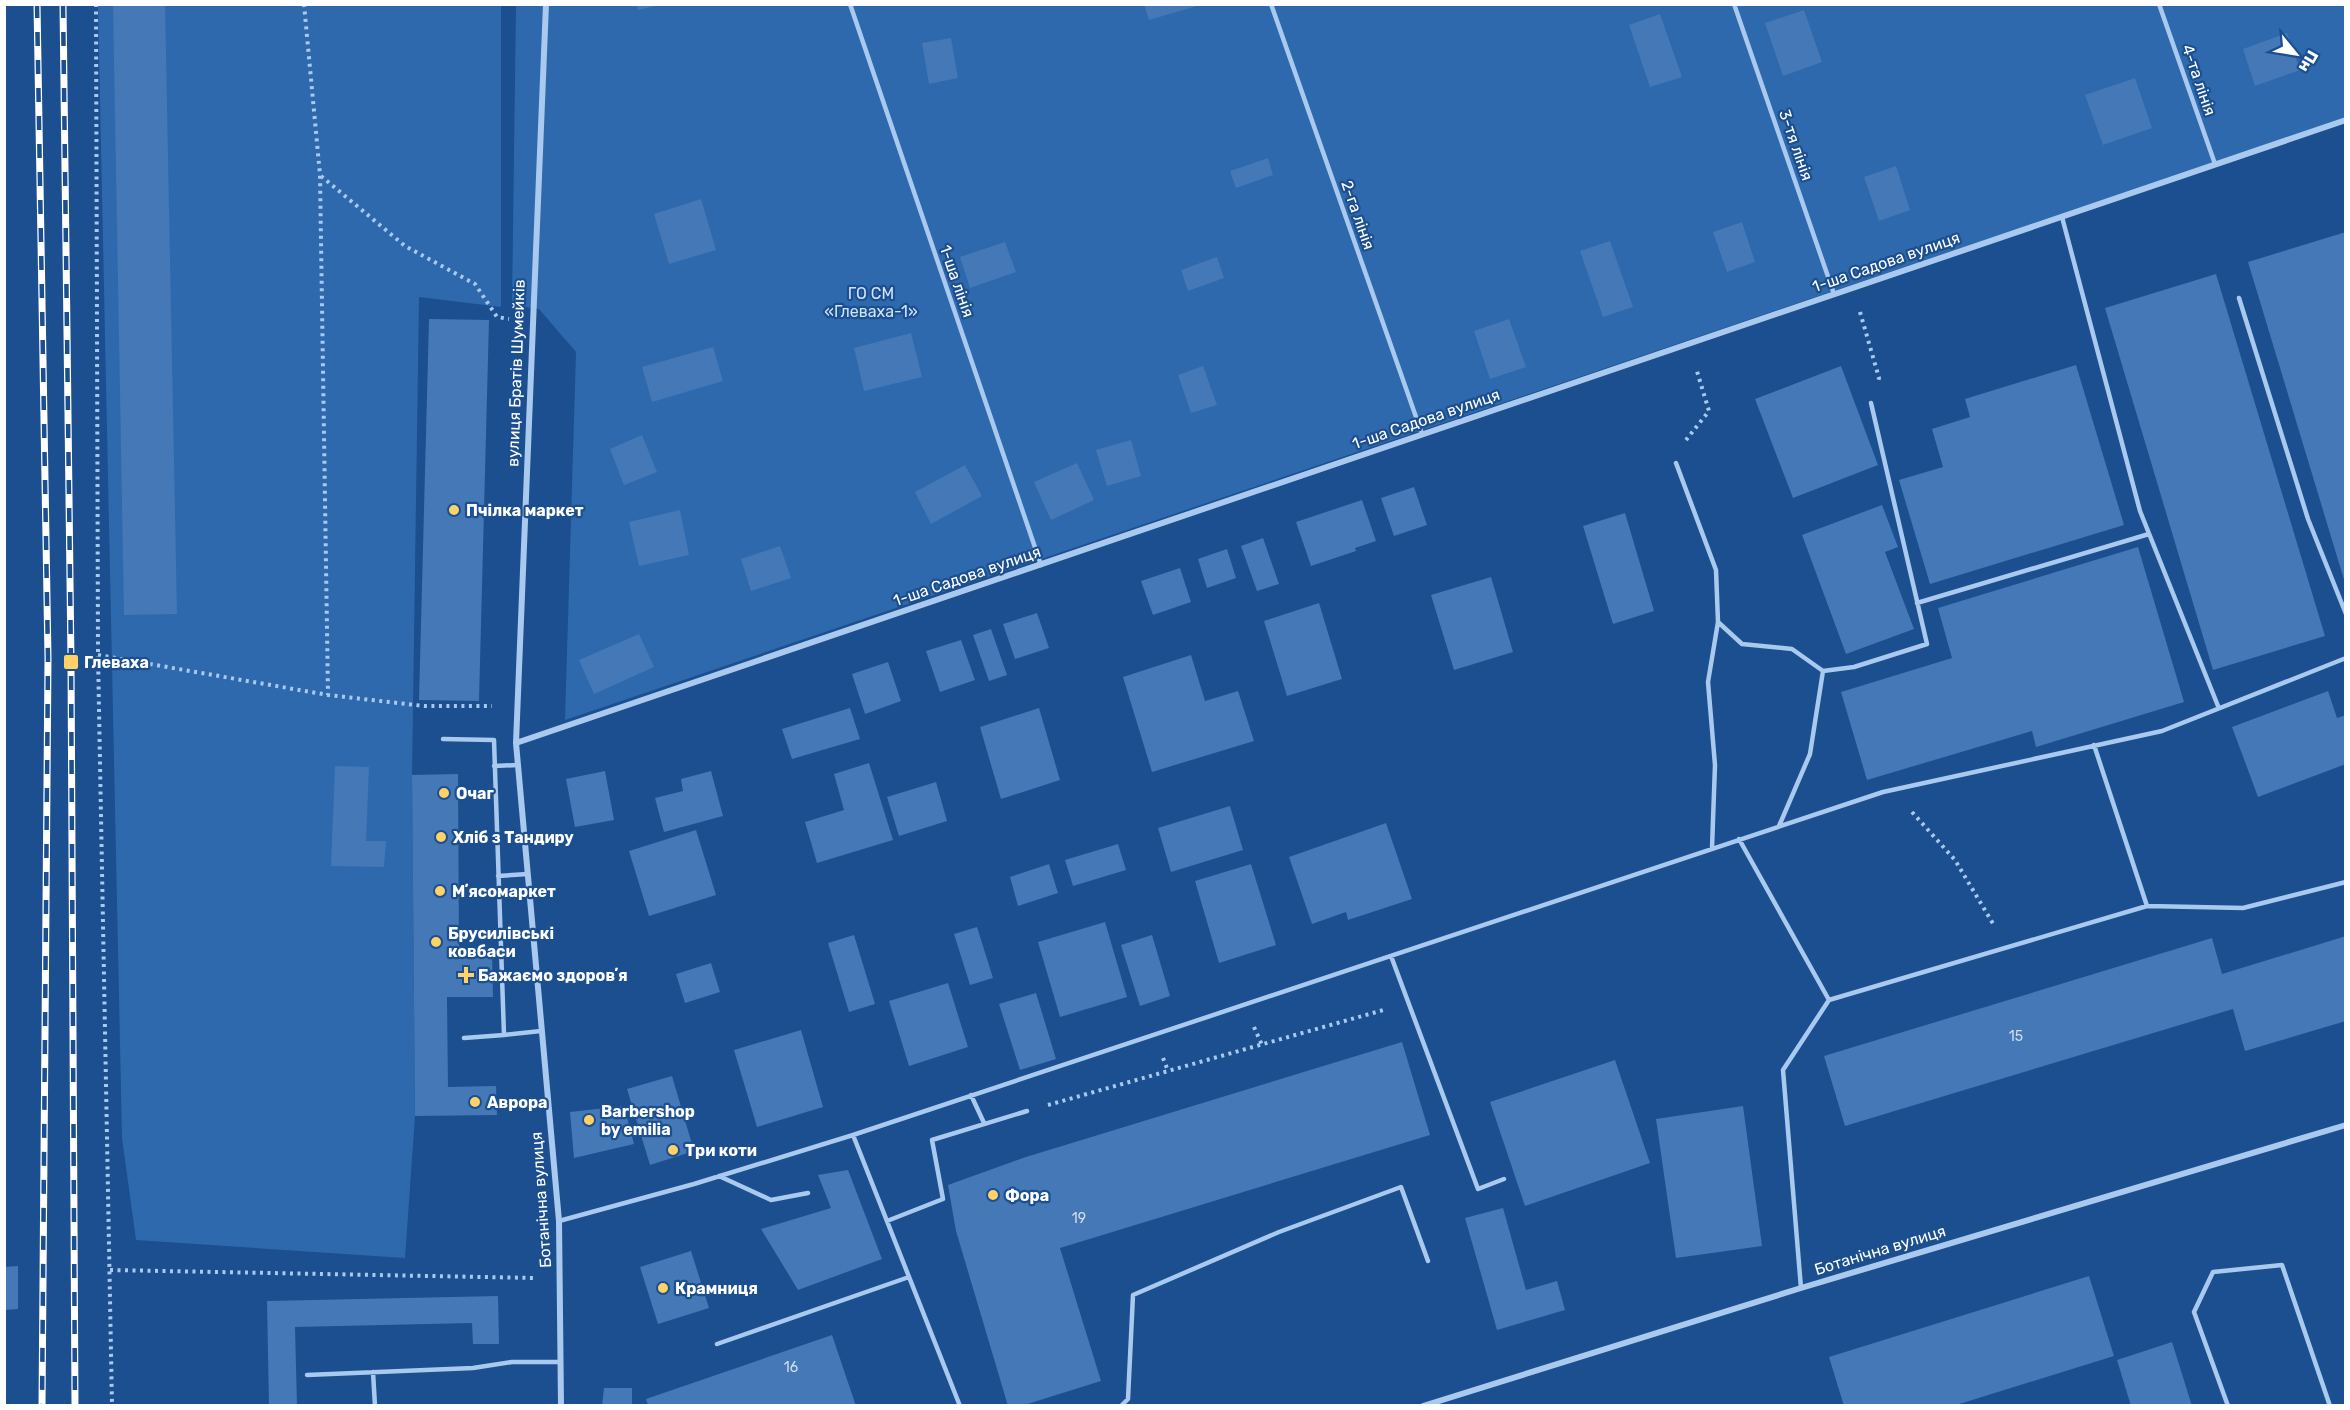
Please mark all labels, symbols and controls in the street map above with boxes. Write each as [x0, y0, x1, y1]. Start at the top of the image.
north arrow [2266, 24, 2326, 84]
street label: 4-та лінія [2178, 42, 2220, 118]
text: Пн [2295, 47, 2322, 76]
street label: 3-тя лінія [1775, 107, 1817, 183]
street label: 2-га лінія [1337, 178, 1379, 252]
street label: 1-ша Садова вулиця [1810, 228, 1962, 296]
street label: 1-ша лінія [936, 242, 978, 320]
street label: вулиця Братів Шумейків [503, 279, 529, 467]
park label: ГО СМ «Глеваха-1» [824, 284, 918, 321]
street label: 1-ша Садова вулиця [1350, 385, 1502, 453]
place label: Пчілка маркет [466, 501, 584, 520]
marker: Пчілка маркет [447, 503, 461, 517]
street label: 1-ша Садова вулиця [891, 542, 1043, 610]
marker: Глеваха [62, 653, 80, 671]
place label: Глеваха [84, 653, 149, 672]
place label: Очаг [456, 784, 495, 803]
marker: Очаг [437, 786, 451, 800]
place label: Хліб з Тандиру [453, 828, 574, 847]
marker: Хліб з Тандиру [434, 830, 448, 844]
place label: Мʼясомаркет [452, 882, 556, 901]
marker: Мʼясомаркет [433, 884, 447, 898]
place label: Брусилівські ковбаси [448, 924, 554, 961]
marker: Брусилівські ковбаси [429, 935, 443, 949]
place label: Бажаємо здоровʼя [478, 966, 628, 985]
marker: Бажаємо здоровʼя [459, 968, 473, 982]
house number: 15 [2009, 1028, 2023, 1045]
place label: Аврора [487, 1093, 548, 1112]
marker: Аврора [468, 1095, 482, 1109]
place label: Barbershop by emilia [601, 1102, 695, 1139]
marker: Barbershop by emilia [582, 1113, 596, 1127]
street label: Ботанічна вулиця [527, 1131, 555, 1269]
place label: Три коти [685, 1141, 757, 1160]
marker: Три коти [666, 1143, 680, 1157]
place label: Фора [1005, 1186, 1049, 1205]
marker: Фора [986, 1188, 1000, 1202]
house number: 19 [1072, 1210, 1086, 1227]
street label: Ботанічна вулиця [1812, 1221, 1948, 1279]
place label: Крамниця [675, 1279, 758, 1298]
marker: Крамниця [656, 1281, 670, 1295]
house number: 16 [784, 1359, 798, 1376]

